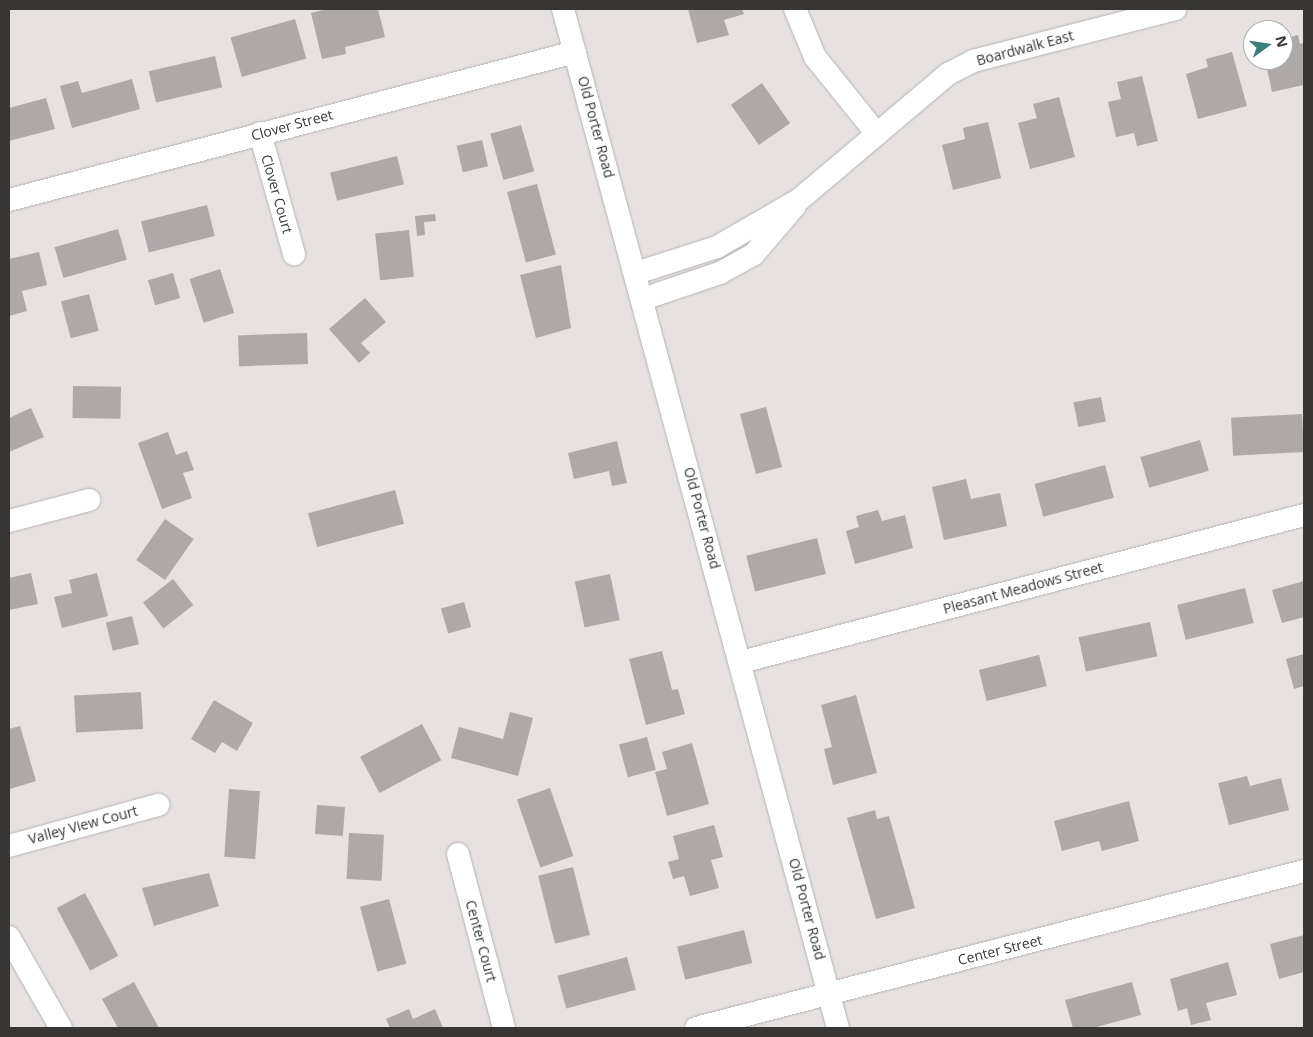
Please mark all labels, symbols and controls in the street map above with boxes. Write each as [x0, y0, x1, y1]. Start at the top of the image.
north arrow [1243, 20, 1293, 70]
street label: Boardwalk East [975, 27, 1075, 69]
text: N [1271, 34, 1293, 49]
street label: Old Porter Road [574, 74, 618, 180]
street label: Clover Street [249, 106, 335, 144]
street label: Clover Court [258, 153, 296, 235]
street label: Old Porter Road [680, 465, 724, 571]
street label: Pleasant Meadows Street [941, 559, 1105, 617]
street label: Valley View Court [27, 802, 139, 848]
street label: Old Porter Road [785, 856, 829, 962]
street label: Center Court [462, 898, 500, 984]
street label: Center Street [956, 931, 1044, 969]

